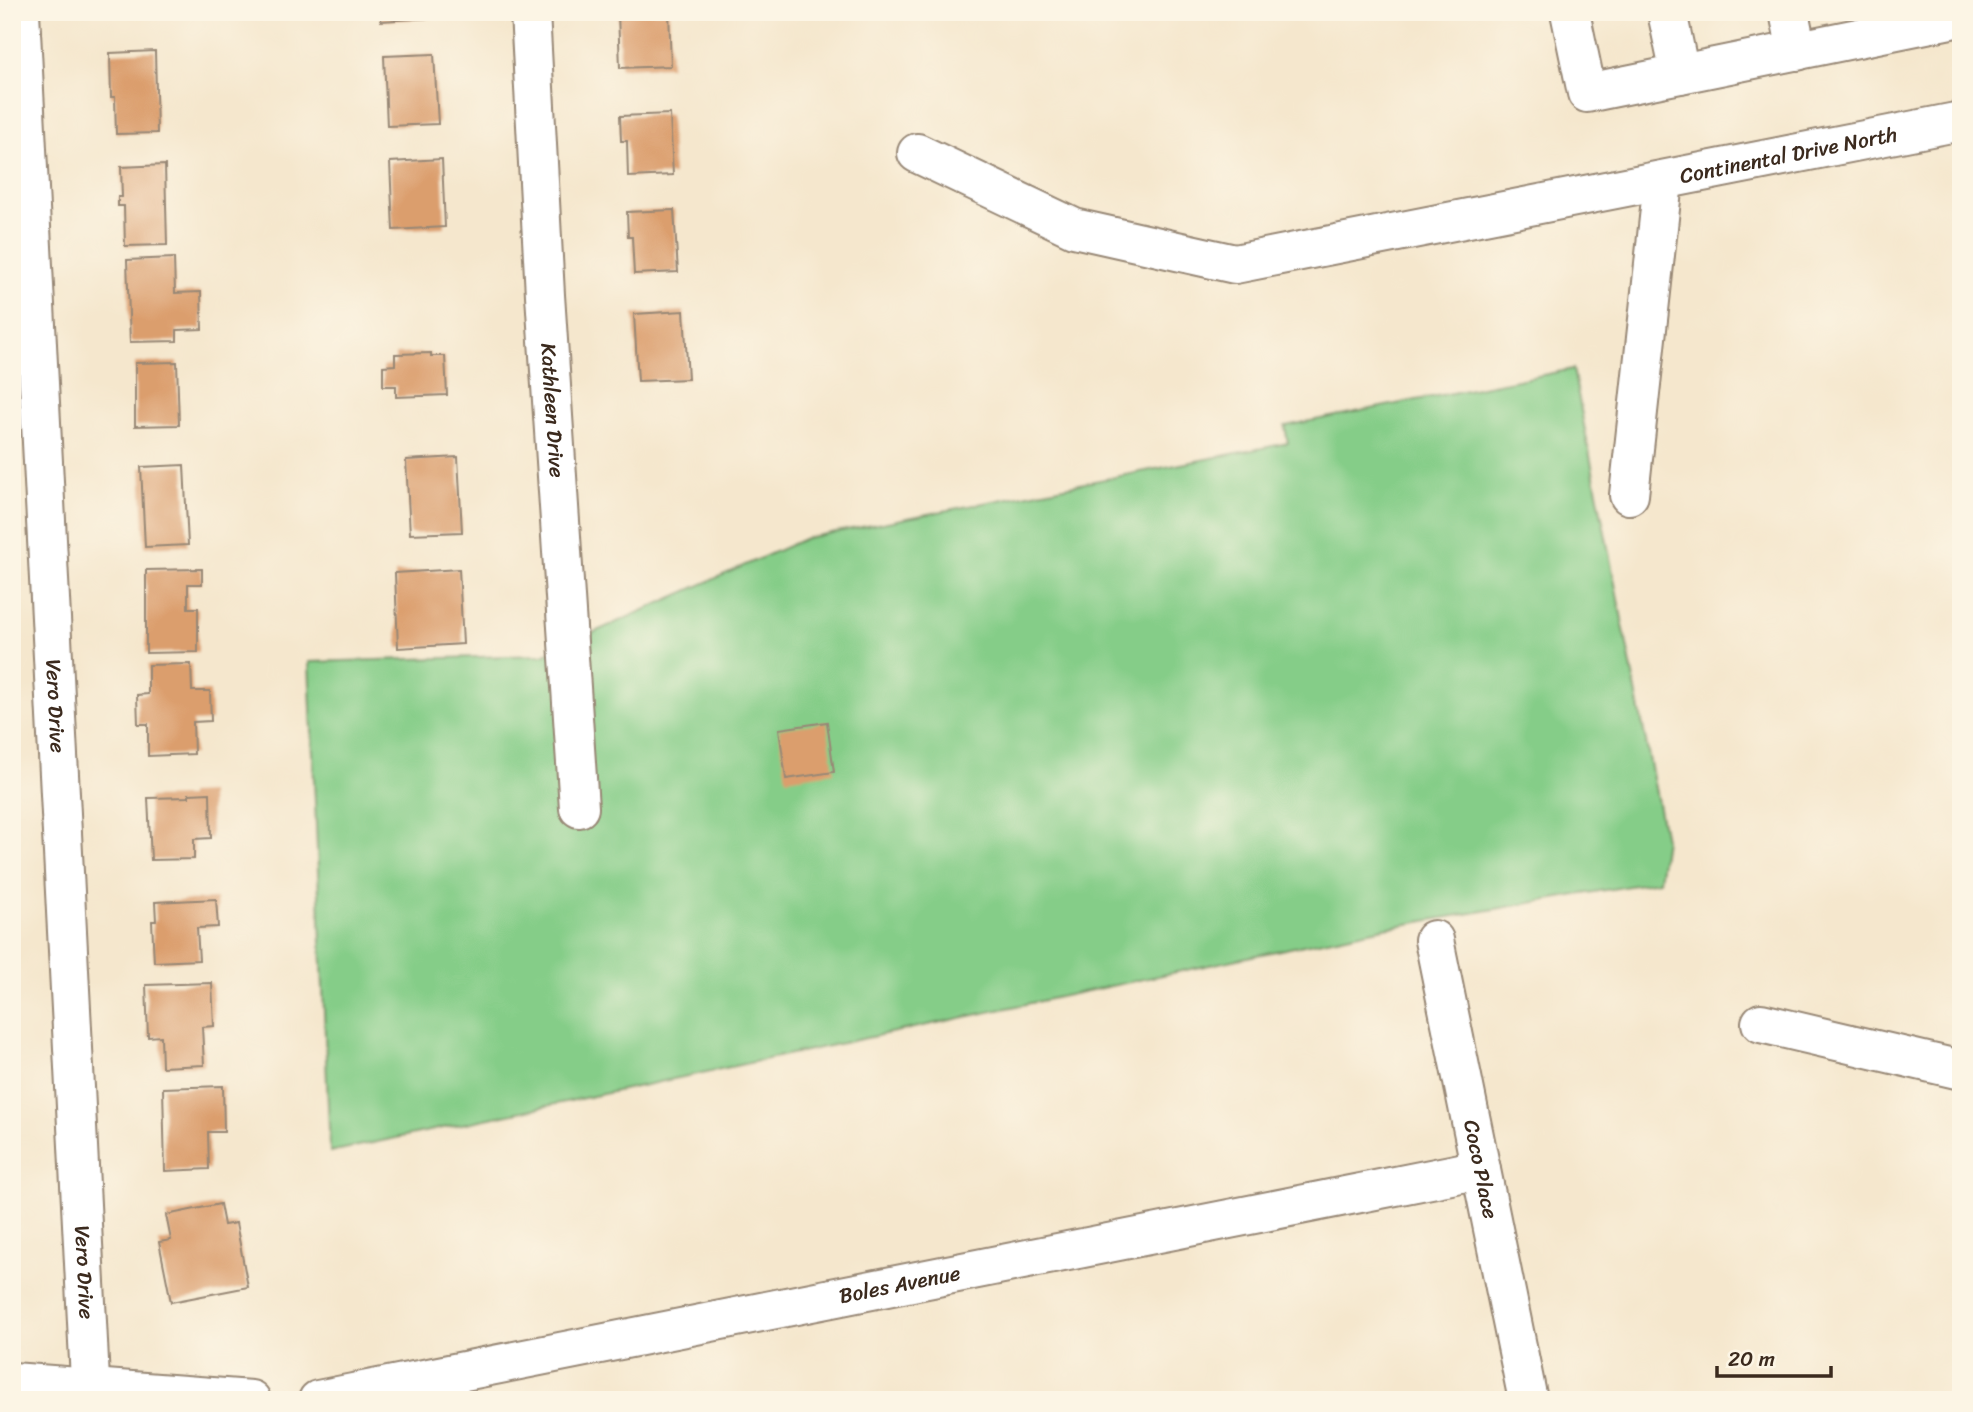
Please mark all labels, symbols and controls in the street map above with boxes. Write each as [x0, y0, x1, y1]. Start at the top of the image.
street label: Continental Drive North [1676, 115, 1900, 195]
street label: Kathleen Drive [529, 342, 576, 479]
street label: Vero Drive [34, 658, 77, 754]
street label: Coco Place [1452, 1116, 1510, 1223]
street label: Vero Drive [63, 1224, 106, 1320]
street label: Boles Avenue [836, 1254, 964, 1315]
scale bar [1717, 1335, 1831, 1379]
text: 20 m [1728, 1340, 1775, 1378]

